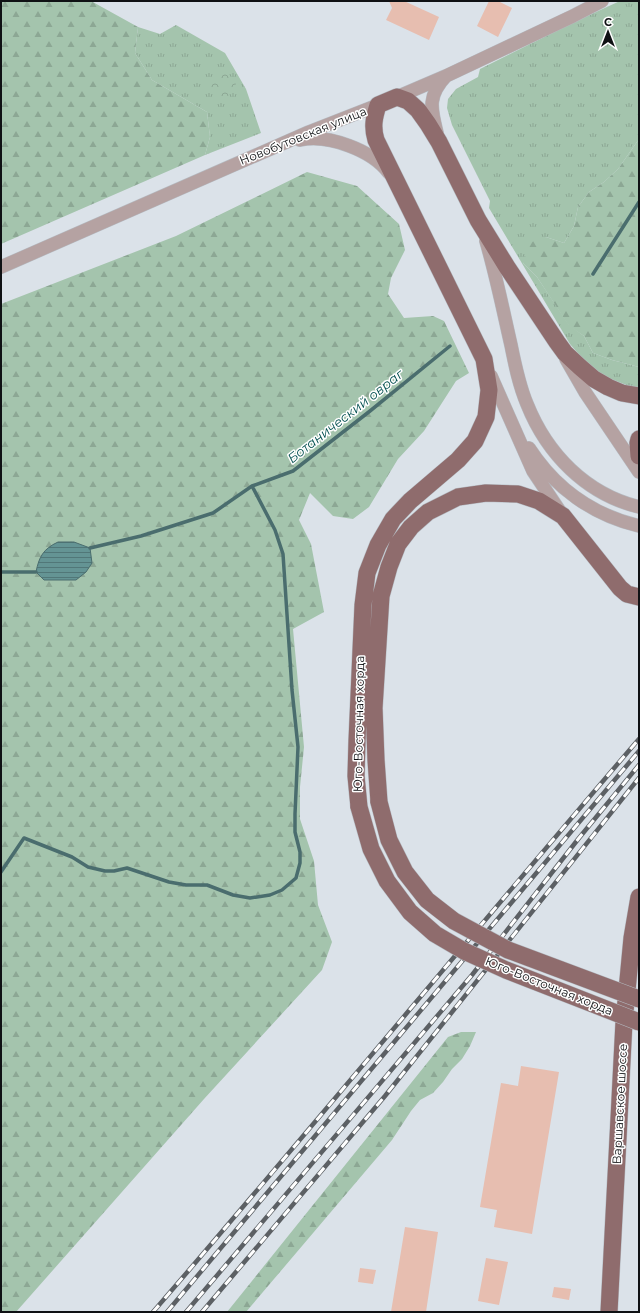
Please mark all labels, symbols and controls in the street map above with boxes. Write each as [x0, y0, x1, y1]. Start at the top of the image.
north arrow [588, 12, 628, 52]
text: С [604, 15, 612, 29]
street label: Новобутовская улица [237, 103, 369, 168]
water label: Ботанический овраг [284, 365, 407, 466]
street label: Юго-Восточная хорда [350, 656, 367, 792]
street label: Юго-Восточная хорда [483, 953, 615, 1018]
street label: Варшавское шоссе [609, 1043, 630, 1165]

